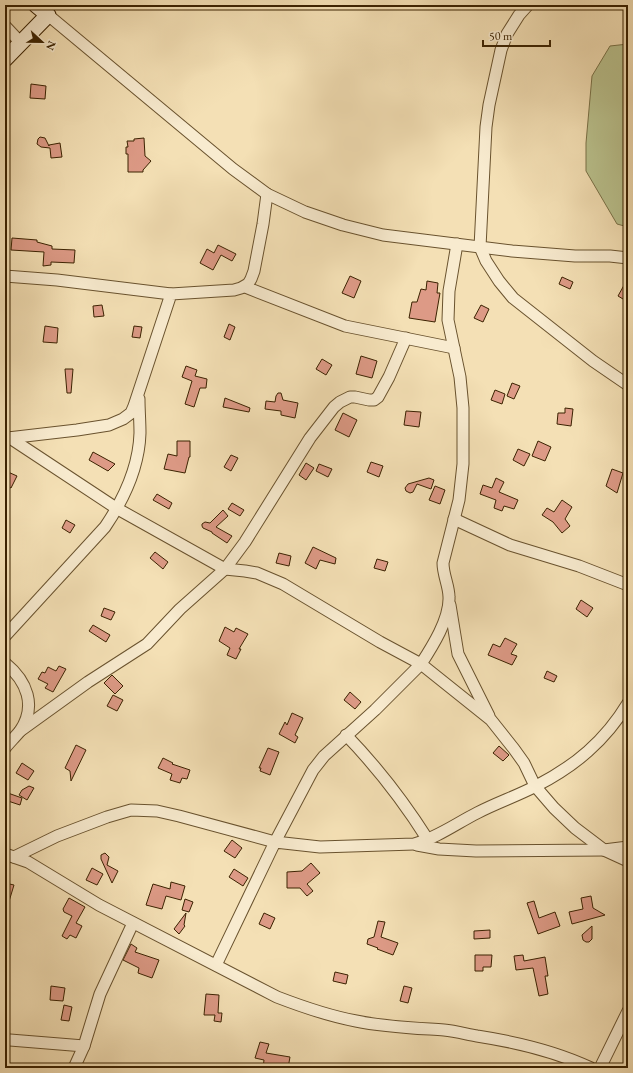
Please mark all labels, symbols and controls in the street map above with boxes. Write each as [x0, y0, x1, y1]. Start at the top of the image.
north arrow [22, 22, 62, 62]
scale bar [483, 22, 550, 48]
text: 50 m [489, 28, 513, 44]
text: N [43, 39, 59, 53]

